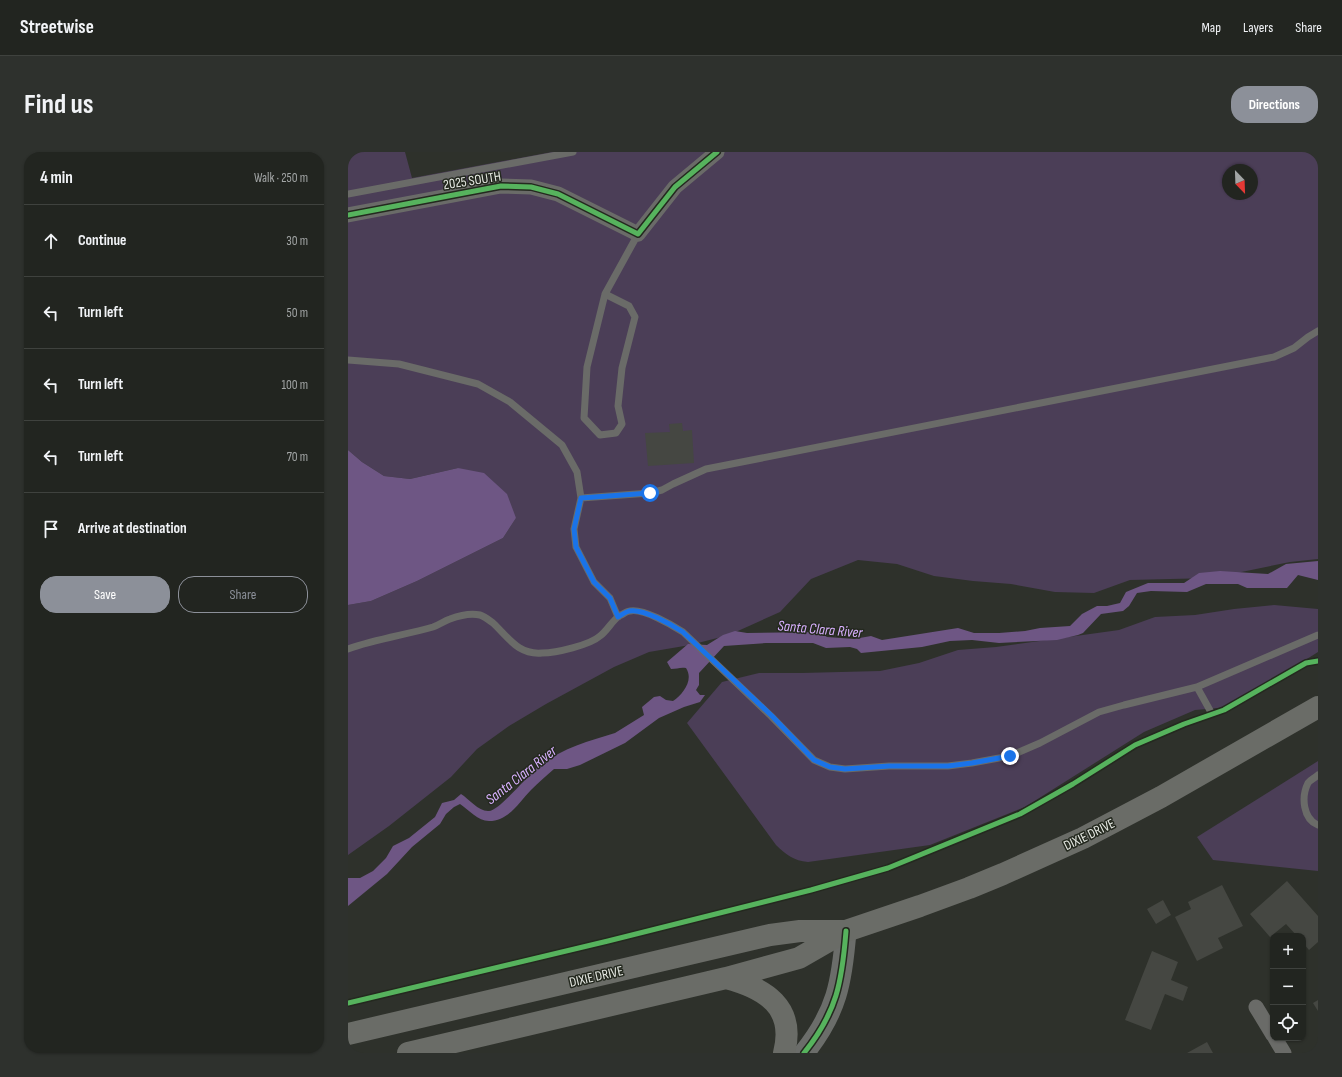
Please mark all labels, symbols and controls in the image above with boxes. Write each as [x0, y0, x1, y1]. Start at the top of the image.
text: Streetwise [20, 16, 94, 39]
text: Map [1201, 19, 1221, 36]
text: Layers [1243, 19, 1273, 36]
text: Share [1295, 19, 1322, 36]
button: Directions [1231, 86, 1318, 123]
text: Find us [24, 88, 93, 121]
north arrow [1222, 164, 1258, 200]
text: 4 min [40, 168, 73, 188]
street label: 2025 SOUTH [442, 168, 502, 193]
text: Walk · 250 m [254, 170, 308, 186]
icon: ahead [40, 230, 62, 252]
text: Continue [78, 231, 127, 250]
text: 30 m [286, 233, 308, 249]
icon: left [40, 302, 62, 324]
text: Turn left [78, 303, 123, 322]
text: 50 m [287, 305, 308, 321]
icon: left [40, 374, 62, 396]
text: Turn left [78, 375, 123, 394]
text: 100 m [281, 377, 308, 393]
icon: left [40, 446, 62, 468]
text: Turn left [78, 447, 123, 466]
text: 70 m [287, 449, 308, 465]
route start [641, 484, 659, 502]
icon: arrive [40, 518, 62, 540]
text: Arrive at destination [78, 519, 187, 538]
button: Save [40, 576, 170, 613]
button: Share [178, 576, 308, 613]
water label: Santa Clara River [777, 616, 864, 643]
water label: Santa Clara River [482, 741, 561, 809]
route end [1001, 747, 1019, 765]
street label: DIXIE DRIVE [1061, 815, 1118, 854]
map controls [1270, 933, 1306, 1041]
button: + [1270, 933, 1306, 969]
street label: DIXIE DRIVE [568, 962, 625, 991]
button: − [1270, 969, 1306, 1005]
button: locate [1270, 1005, 1306, 1041]

